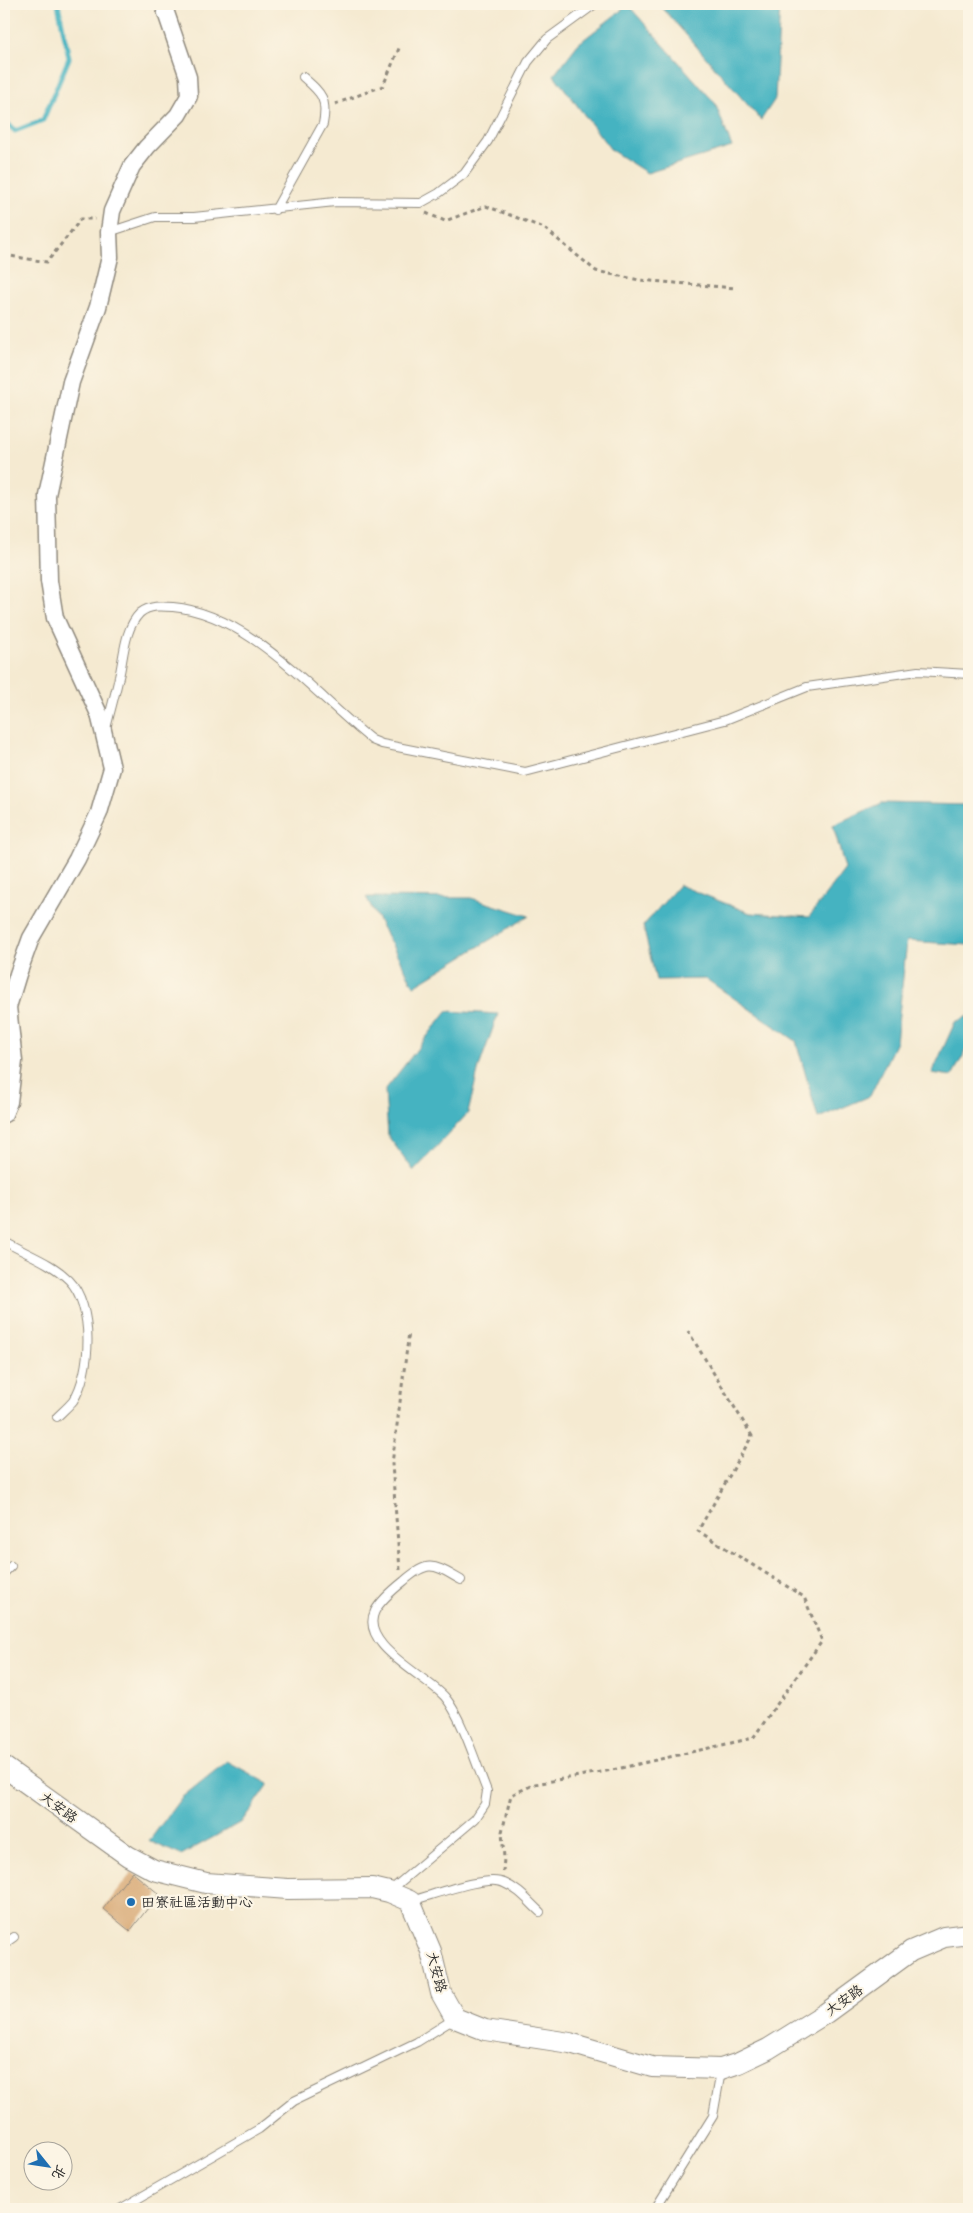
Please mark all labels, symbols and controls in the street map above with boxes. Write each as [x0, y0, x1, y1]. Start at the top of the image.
street label: 大安路 [37, 1787, 82, 1827]
place label: 田寮社區活動中心 [141, 1892, 253, 1911]
marker: 田寮社區活動中心 [125, 1896, 137, 1908]
street label: 大安路 [423, 1949, 452, 1995]
street label: 大安路 [821, 1980, 866, 2019]
north arrow [22, 2140, 72, 2190]
text: 北 [48, 2162, 71, 2184]

